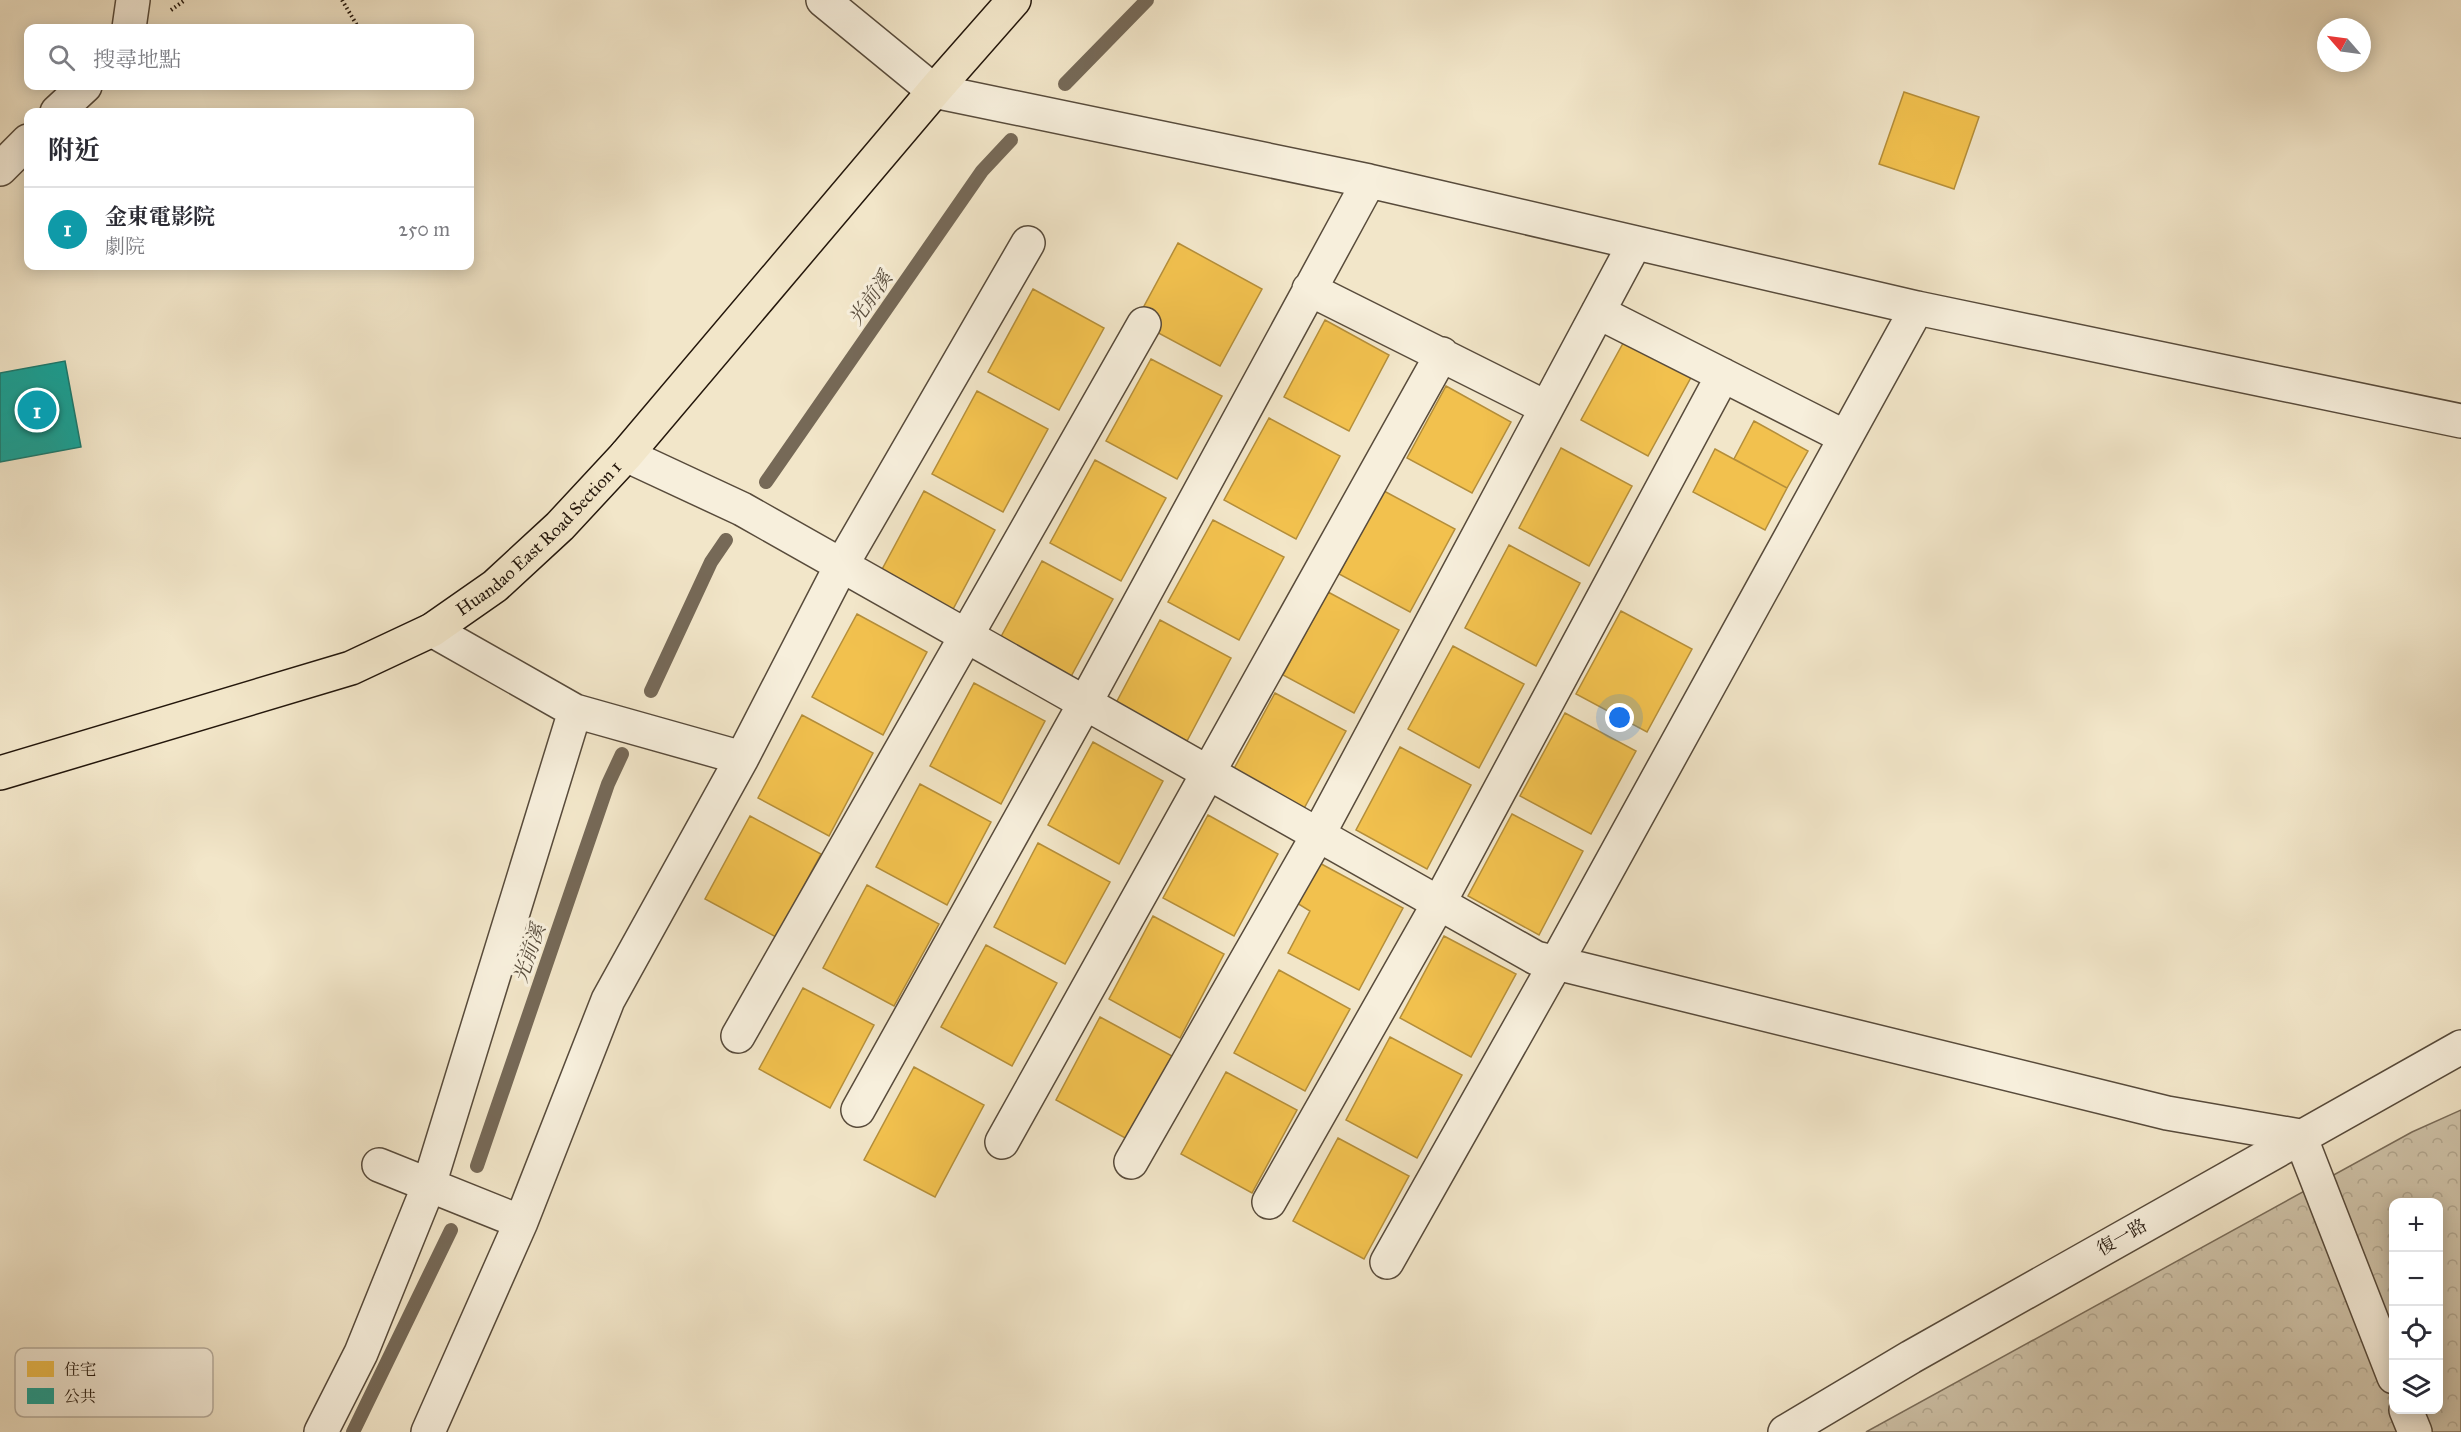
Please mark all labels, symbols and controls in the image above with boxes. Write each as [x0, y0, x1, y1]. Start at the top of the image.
north arrow [2317, 18, 2371, 72]
search box [24, 24, 474, 90]
icon: search [45, 41, 78, 74]
text: 搜尋地點 [93, 46, 181, 73]
text: 附近 [48, 134, 100, 166]
text: 金東電影院 [105, 203, 215, 230]
text: 1 [64, 217, 71, 241]
text: 250 m [398, 217, 450, 241]
text: 劇院 [105, 234, 145, 258]
water label: 光前溪 [843, 265, 898, 329]
pin: 1 [18, 388, 57, 432]
street label: Huandao East Road Section 1 [452, 456, 626, 621]
your location [1605, 703, 1634, 732]
water label: 光前溪 [508, 919, 551, 985]
map controls [2389, 1198, 2443, 1414]
button: + [2389, 1198, 2443, 1252]
street label: 復一路 [2093, 1214, 2151, 1260]
button: − [2389, 1252, 2443, 1306]
button: locate [2389, 1306, 2443, 1360]
legend [15, 1348, 213, 1417]
text: 住宅 [64, 1360, 96, 1379]
button: layers [2389, 1360, 2443, 1414]
text: 公共 [64, 1387, 96, 1406]

